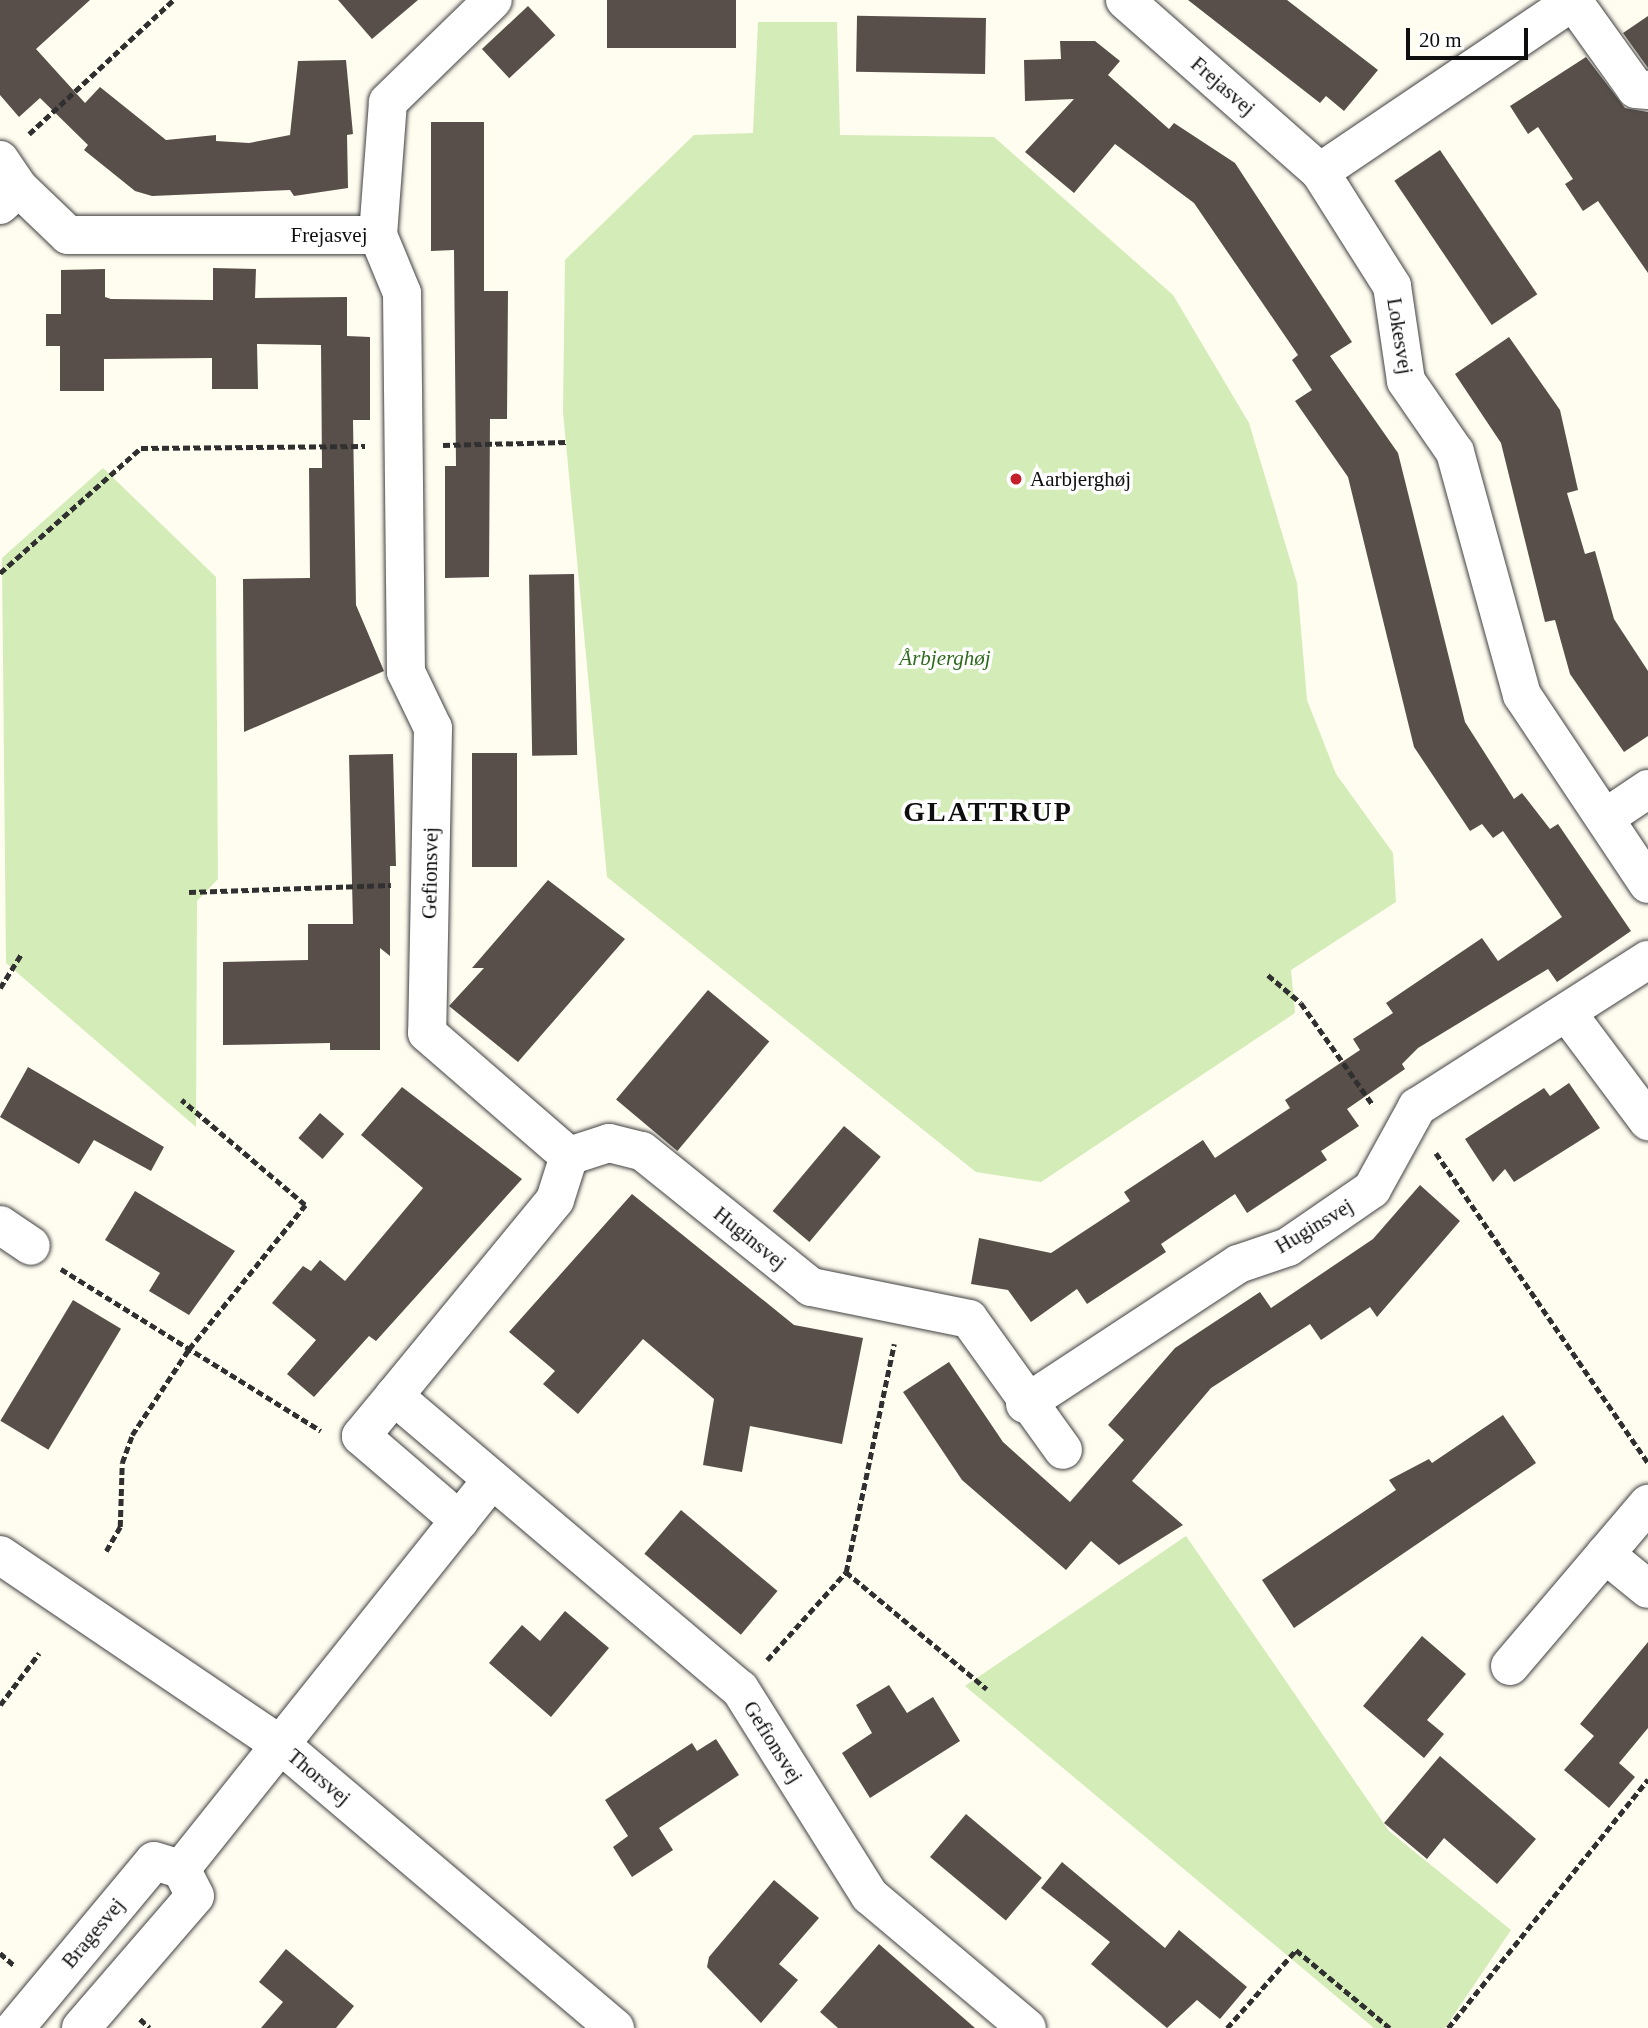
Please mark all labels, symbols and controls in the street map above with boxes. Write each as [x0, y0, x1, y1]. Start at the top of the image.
scale bar [1410, 14, 1532, 58]
text: 20 m [1419, 28, 1462, 52]
street label: Frejasvej [1186, 51, 1260, 121]
street label: Frejasvej [291, 222, 367, 248]
street label: Lokesvej [1382, 296, 1418, 376]
place label: Aarbjerghøj [1030, 466, 1131, 492]
marker: Aarbjerghøj [1008, 471, 1024, 487]
park label: Årbjerghøj [899, 645, 991, 671]
district label: GLATTRUP [904, 795, 1072, 829]
street label: Gefionsvej [417, 827, 443, 919]
street label: Huginsvej [1271, 1193, 1357, 1259]
street label: Huginsvej [709, 1201, 791, 1275]
street label: Gefionsvej [738, 1696, 808, 1788]
street label: Thorsvej [282, 1743, 356, 1811]
street label: Bragesvej [56, 1893, 130, 1973]

